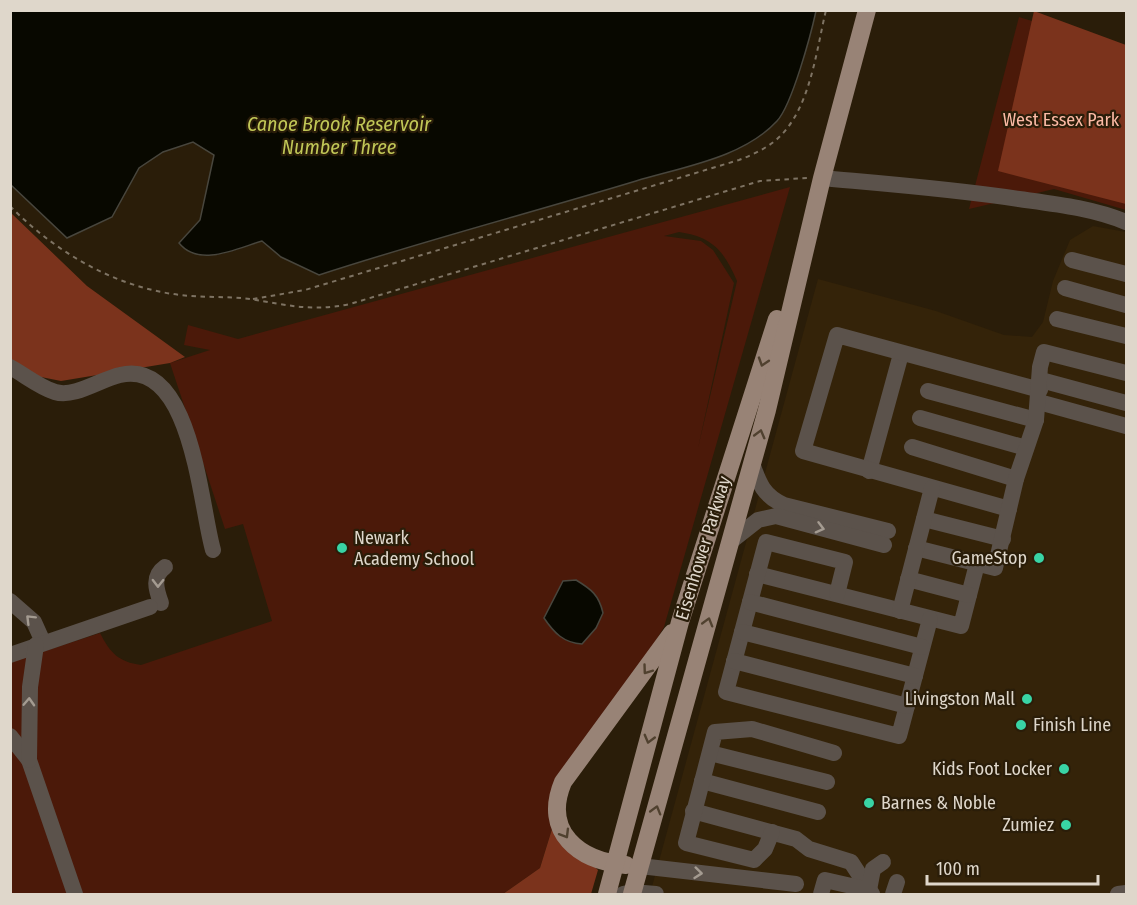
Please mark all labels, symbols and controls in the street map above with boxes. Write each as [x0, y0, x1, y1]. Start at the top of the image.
park label: West Essex Park [1003, 109, 1120, 131]
water label: Canoe Brook Reservoir Number Three [247, 112, 432, 159]
one-way arrow [758, 356, 770, 366]
one-way arrow [753, 429, 765, 440]
street label: Eisenhower Parkway [671, 473, 735, 623]
one-way arrow [815, 521, 825, 533]
place label: Newark Academy School [354, 527, 474, 570]
marker: Newark Academy School [335, 541, 349, 555]
place label: GameStop [952, 547, 1027, 569]
marker: GameStop [1032, 551, 1046, 565]
one-way arrow [152, 579, 164, 588]
one-way arrow [26, 616, 37, 626]
one-way arrow [701, 617, 713, 628]
one-way arrow [643, 663, 654, 674]
place label: Livingston Mall [905, 688, 1015, 710]
marker: Livingston Mall [1020, 692, 1034, 706]
one-way arrow [23, 698, 36, 707]
place label: Finish Line [1033, 714, 1111, 736]
marker: Finish Line [1014, 718, 1028, 732]
one-way arrow [644, 733, 656, 744]
place label: Kids Foot Locker [932, 758, 1053, 780]
marker: Kids Foot Locker [1057, 762, 1071, 776]
place label: Barnes & Noble [881, 792, 996, 814]
marker: Barnes & Noble [862, 796, 876, 810]
one-way arrow [648, 805, 661, 815]
place label: Zumiez [1002, 814, 1054, 836]
marker: Zumiez [1059, 818, 1073, 832]
one-way arrow [557, 828, 569, 838]
scale bar [927, 848, 1098, 886]
text: 100 m [936, 858, 980, 880]
one-way arrow [694, 866, 703, 879]

